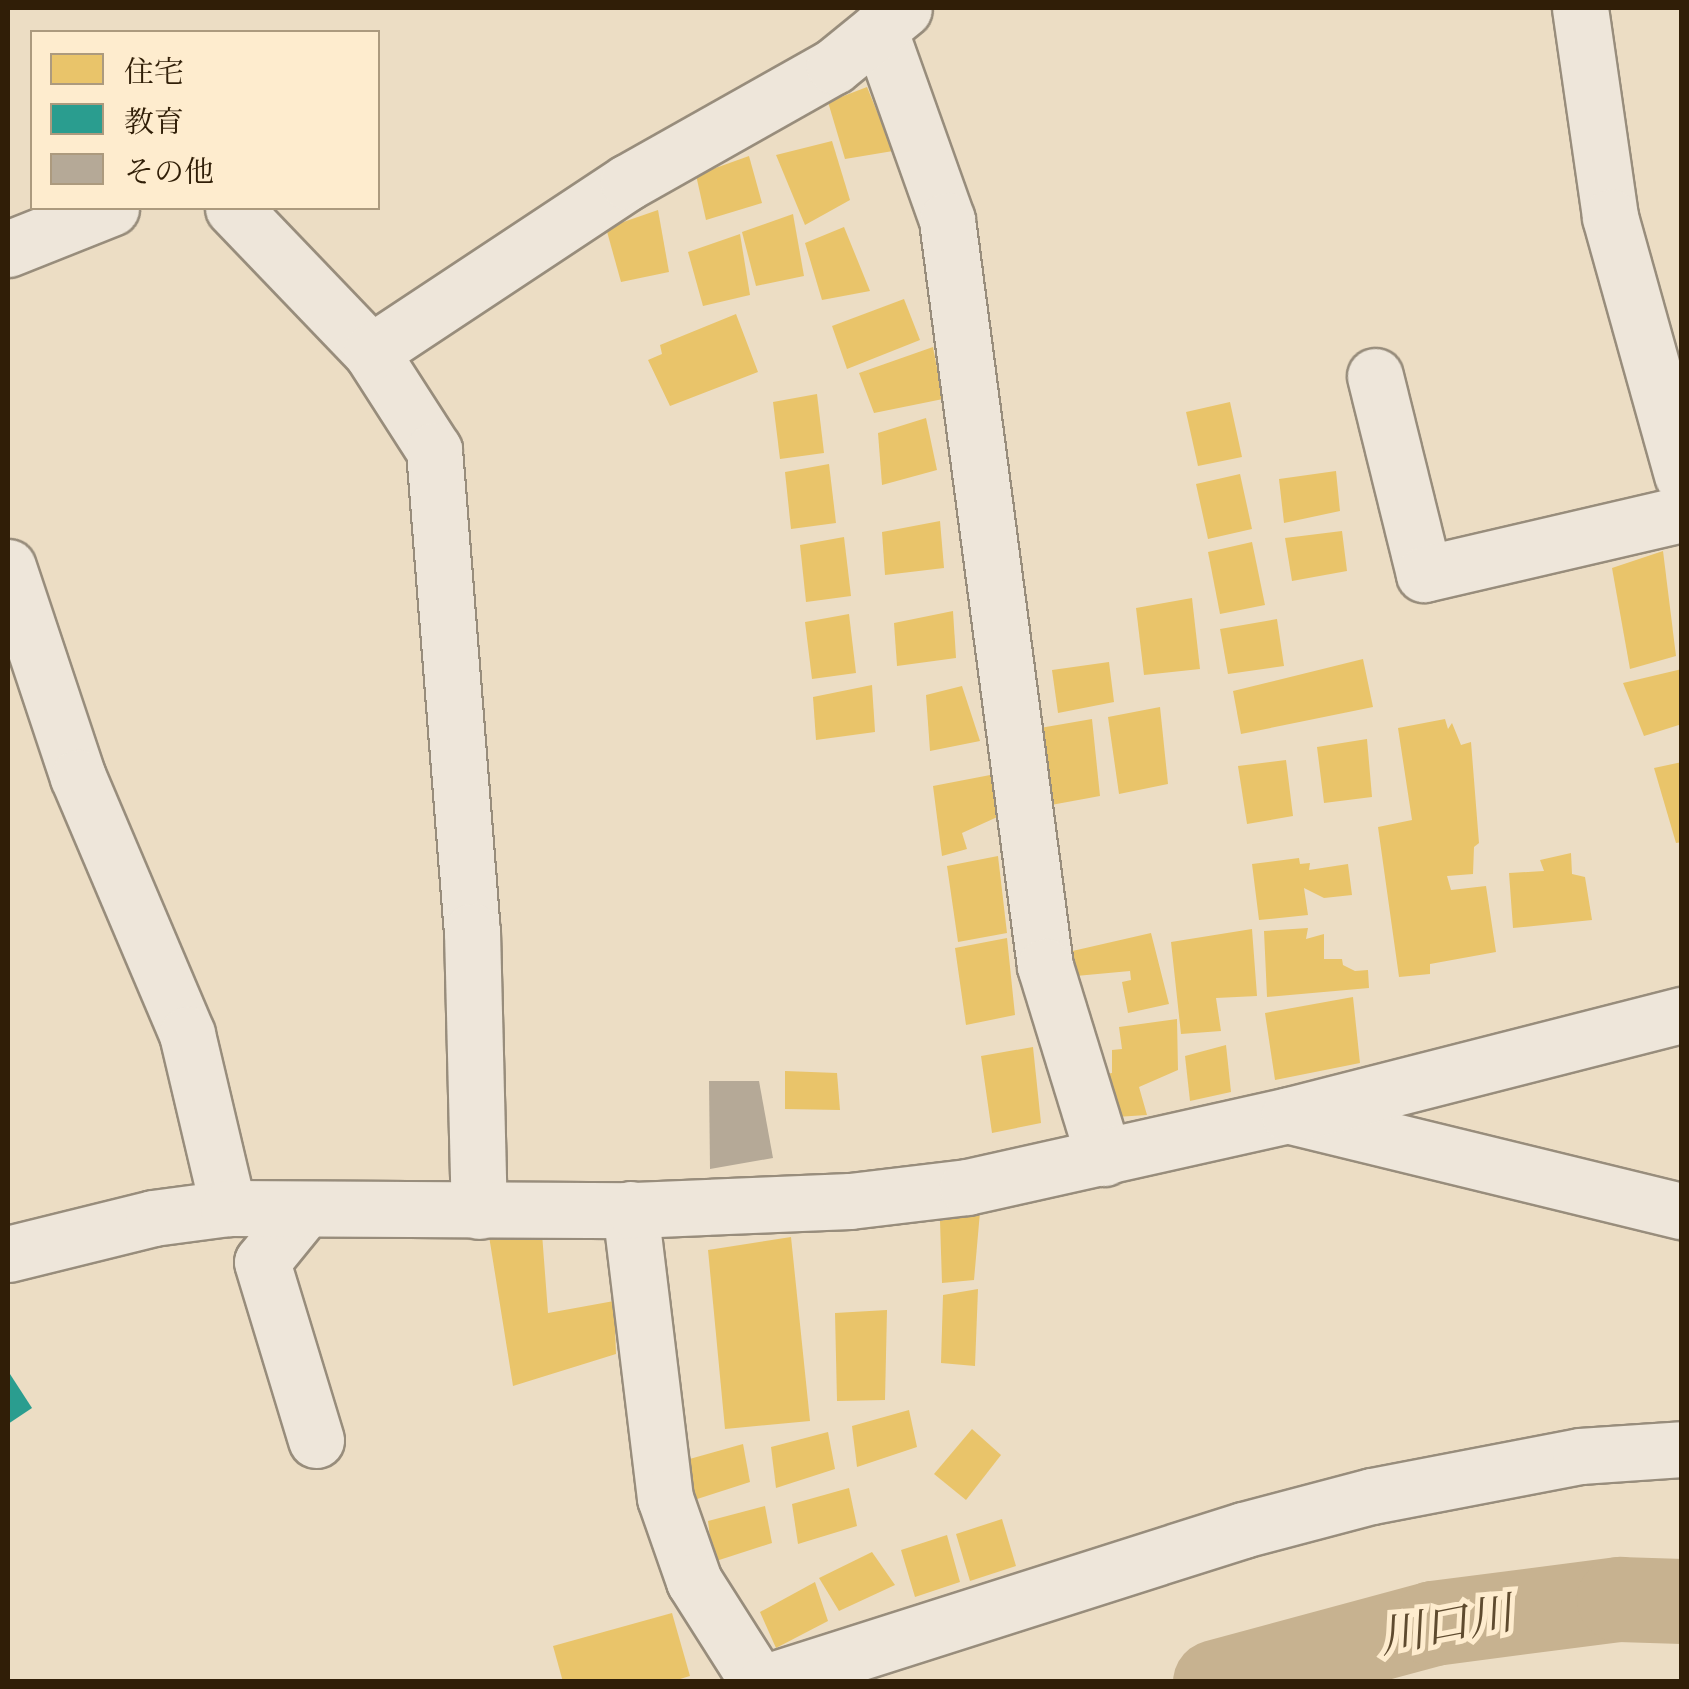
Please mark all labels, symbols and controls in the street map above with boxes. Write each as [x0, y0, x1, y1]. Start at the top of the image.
legend [30, 30, 380, 210]
text: 住宅 [124, 54, 184, 91]
text: 教育 [124, 104, 184, 141]
text: その他 [124, 154, 214, 191]
water label: 川口川 [1375, 1588, 1517, 1666]

